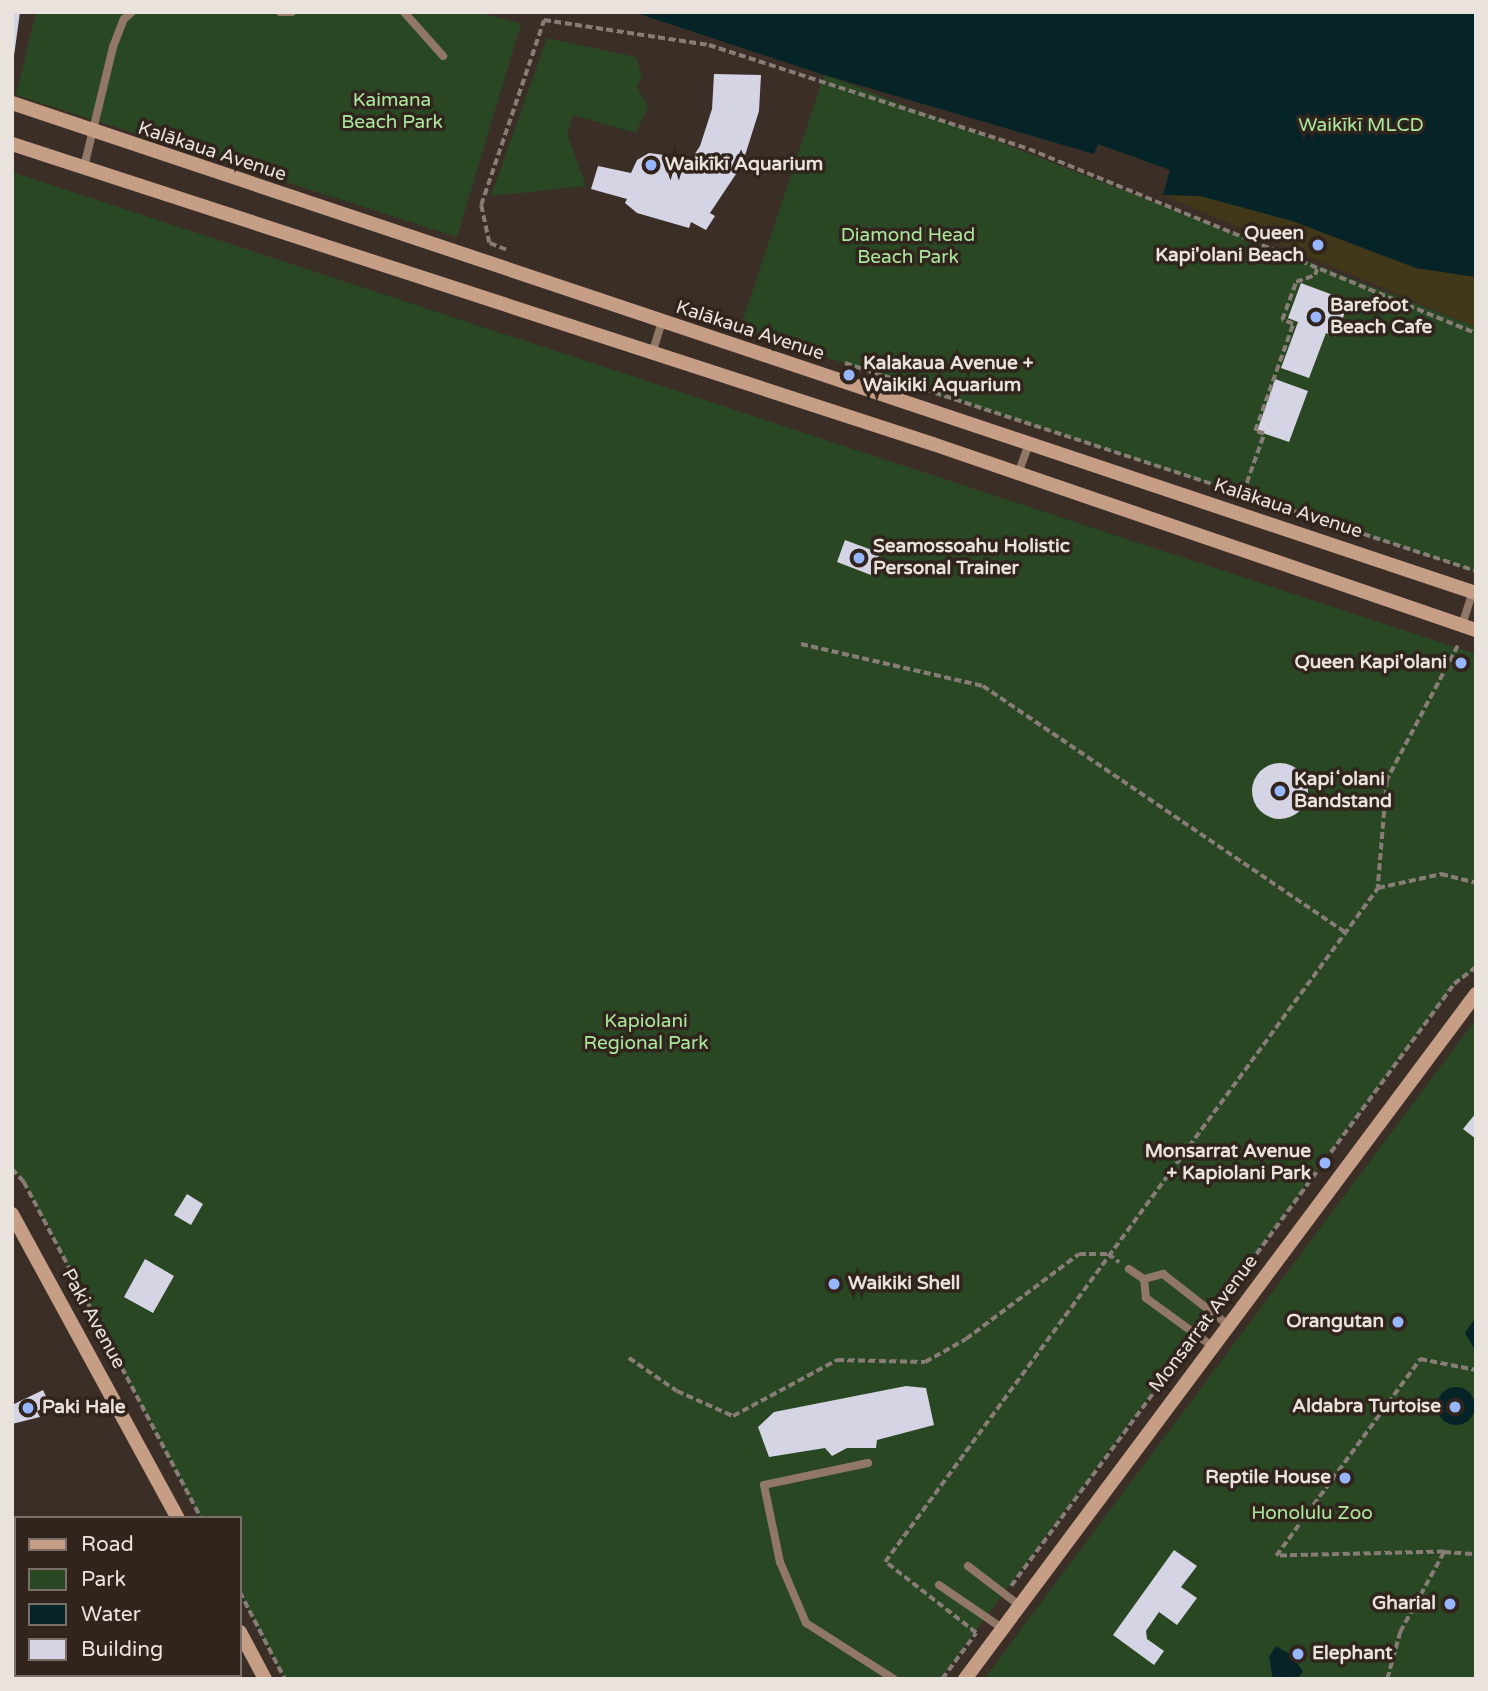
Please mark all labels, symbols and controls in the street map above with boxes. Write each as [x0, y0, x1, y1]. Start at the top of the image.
park label: Kaimana Beach Park [341, 90, 443, 134]
park label: Waikīkī MLCD [1298, 115, 1424, 137]
street label: Kalākaua Avenue [135, 117, 289, 187]
place label: Waikīkī Aquarium [665, 154, 823, 176]
marker: Waikīkī Aquarium [643, 157, 659, 173]
place label: Queen Kapi'olani Beach [1155, 223, 1304, 267]
park label: Diamond Head Beach Park [841, 225, 975, 269]
marker: Queen Kapi'olani Beach [1310, 237, 1326, 253]
place label: Barefoot Beach Cafe [1330, 295, 1432, 339]
street label: Kalākaua Avenue [673, 296, 827, 366]
marker: Barefoot Beach Cafe [1308, 309, 1324, 325]
place label: Kalakaua Avenue + Waikiki Aquarium [863, 353, 1033, 397]
marker: Kalakaua Avenue + Waikiki Aquarium [841, 367, 857, 383]
street label: Kalākaua Avenue [1211, 474, 1365, 544]
place label: Seamossoahu Holistic Personal Trainer [873, 536, 1070, 580]
marker: Seamossoahu Holistic Personal Trainer [851, 550, 867, 566]
place label: Queen Kapi'olani [1295, 652, 1447, 674]
marker: Queen Kapi'olani [1453, 655, 1469, 671]
place label: Kapiʻolani Bandstand [1294, 769, 1392, 813]
marker: Kapiʻolani Bandstand [1272, 783, 1288, 799]
park label: Kapiolani Regional Park [583, 1011, 709, 1055]
place label: Monsarrat Avenue + Kapiolani Park [1145, 1141, 1311, 1185]
marker: Monsarrat Avenue + Kapiolani Park [1317, 1155, 1333, 1171]
street label: Monsarrat Avenue [1145, 1251, 1263, 1397]
street label: Paki Avenue [56, 1265, 130, 1373]
place label: Waikiki Shell [848, 1273, 960, 1295]
marker: Waikiki Shell [826, 1276, 842, 1292]
place label: Orangutan [1286, 1311, 1384, 1333]
marker: Orangutan [1390, 1314, 1406, 1330]
place label: Aldabra Turtoise [1292, 1396, 1441, 1418]
place label: Paki Hale [42, 1397, 125, 1419]
marker: Aldabra Turtoise [1447, 1399, 1463, 1415]
marker: Paki Hale [20, 1400, 36, 1416]
place label: Reptile House [1205, 1467, 1331, 1489]
marker: Reptile House [1337, 1470, 1353, 1486]
park label: Honolulu Zoo [1251, 1503, 1373, 1525]
legend [14, 1516, 242, 1677]
text: Road [81, 1532, 134, 1557]
text: Park [81, 1567, 126, 1592]
place label: Gharial [1372, 1593, 1436, 1615]
marker: Gharial [1442, 1596, 1458, 1612]
text: Water [81, 1602, 141, 1627]
text: Building [81, 1637, 163, 1662]
place label: Elephant [1312, 1643, 1392, 1665]
marker: Elephant [1290, 1646, 1306, 1662]

